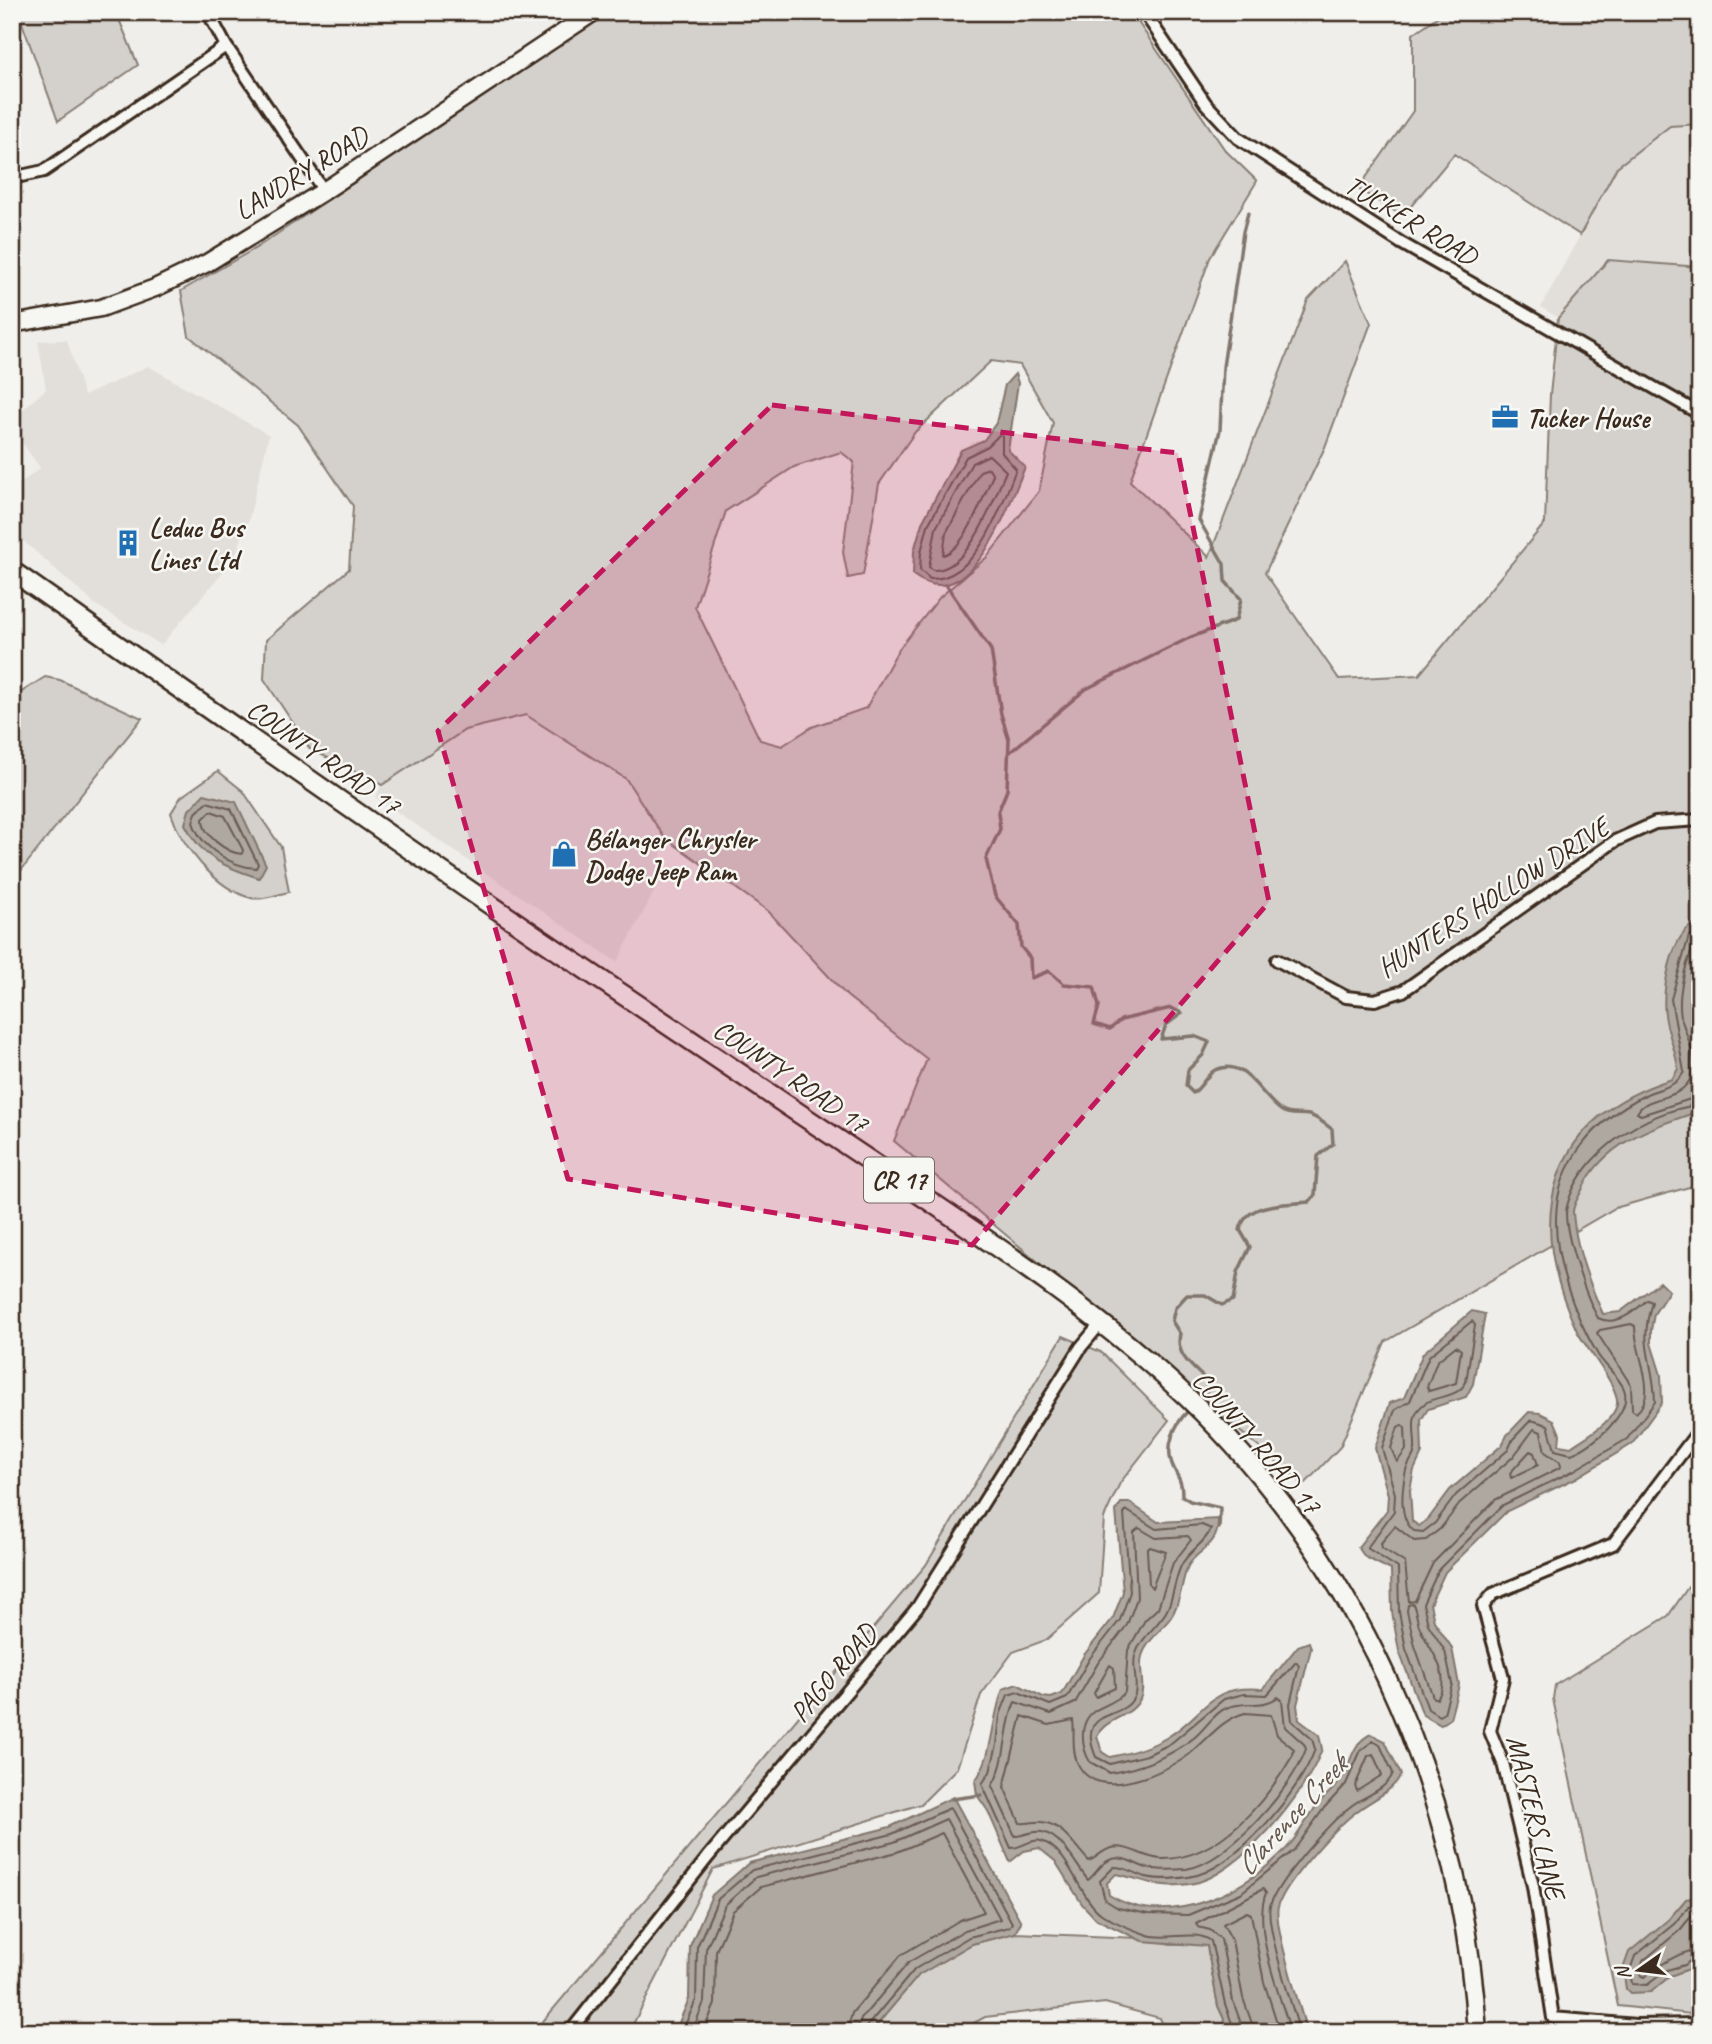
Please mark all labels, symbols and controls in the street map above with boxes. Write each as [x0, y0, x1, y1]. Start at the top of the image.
street label: LANDRY ROAD [228, 117, 377, 228]
street label: TUCKER ROAD [1339, 167, 1486, 275]
place label: Tucker House [1526, 400, 1652, 435]
office icon: Tucker House [1490, 402, 1520, 432]
place label: Leduc Bus Lines Ltd [149, 510, 247, 577]
building icon: Leduc Bus Lines Ltd [113, 528, 143, 558]
street label: COUNTY ROAD 17 [240, 691, 409, 824]
street label: HUNTERS HOLLOW DRIVE [1370, 807, 1619, 985]
place label: Bélanger Chrysler Dodge Jeep Ram [585, 821, 759, 888]
shop icon: Bélanger Chrysler Dodge Jeep Ram [549, 839, 579, 869]
street label: COUNTY ROAD 17 [707, 1011, 876, 1142]
road number: CR 17 [864, 1158, 934, 1203]
street label: COUNTY ROAD 17 [1185, 1363, 1330, 1522]
street label: PAGO ROAD [782, 1615, 886, 1729]
street label: MASTERS LANE [1499, 1732, 1574, 1905]
water label: Clarence Creek [1227, 1742, 1359, 1883]
north arrow [1604, 1936, 1674, 2006]
text: N [1610, 1962, 1637, 1982]

